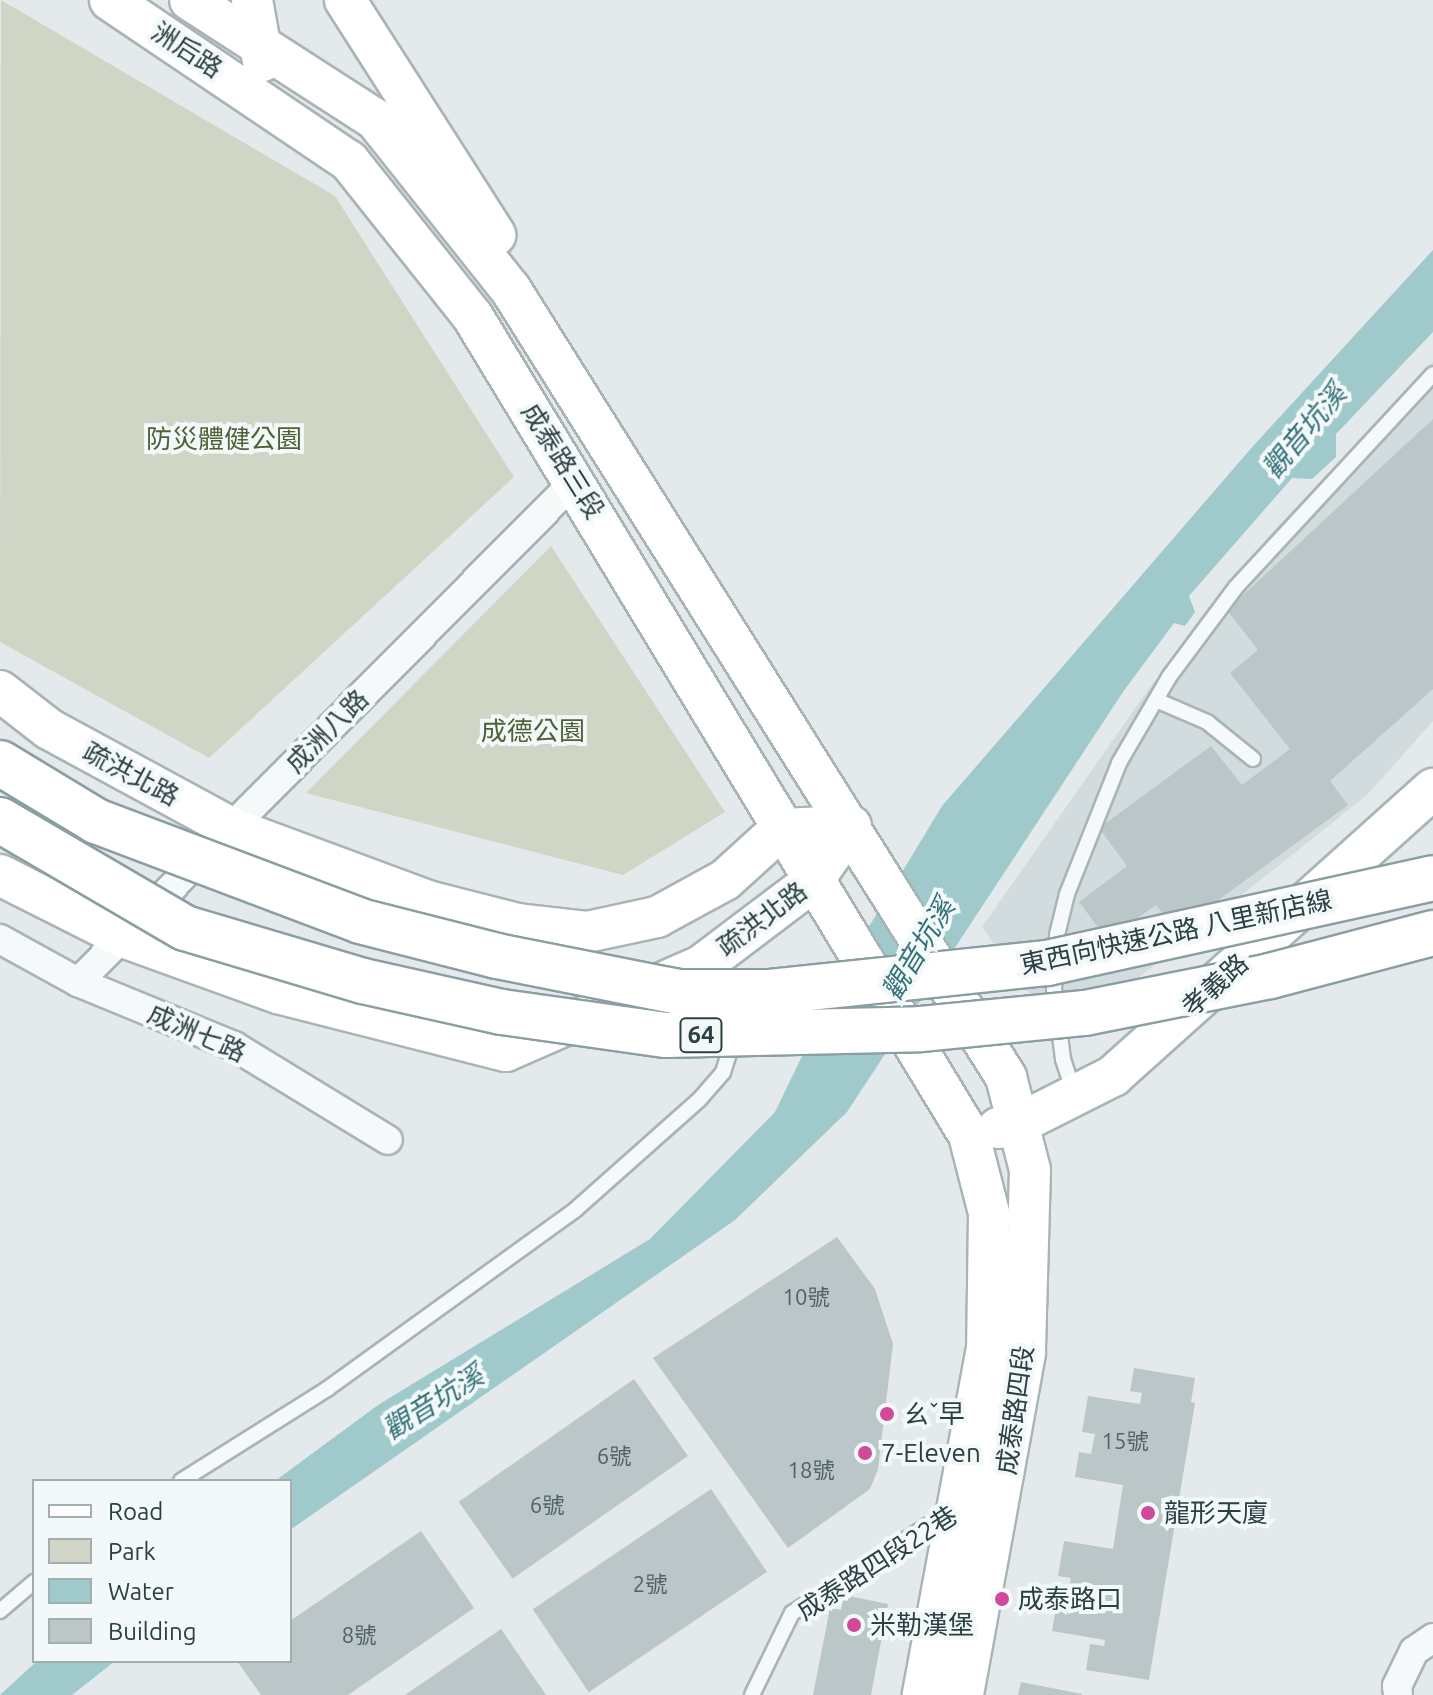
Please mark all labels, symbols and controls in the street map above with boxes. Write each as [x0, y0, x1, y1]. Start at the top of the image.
street label: 洲后路 [146, 16, 228, 84]
water label: 觀音坑溪 [1255, 377, 1353, 485]
street label: 成泰路三段 [515, 398, 611, 524]
park label: 防災體健公園 [146, 423, 302, 455]
street label: 成洲八路 [279, 683, 375, 779]
park label: 成德公園 [481, 715, 585, 747]
street label: 疏洪北路 [78, 736, 184, 812]
street label: 疏洪北路 [711, 875, 813, 963]
street label: 東西向快速公路 八里新店線 [1017, 884, 1335, 980]
water label: 觀音坑溪 [875, 892, 961, 1006]
street label: 孝義路 [1176, 947, 1254, 1023]
street label: 成洲七路 [143, 998, 251, 1068]
road number: 64 [679, 1015, 723, 1055]
house number: 10號 [783, 1284, 829, 1310]
street label: 成泰路四段 [991, 1343, 1039, 1477]
water label: 觀音坑溪 [377, 1358, 489, 1446]
place label: ㄠˇ早 [903, 1398, 965, 1430]
marker: ㄠˇ早 [878, 1405, 896, 1423]
house number: 15號 [1102, 1428, 1148, 1454]
place label: 7-Eleven [881, 1437, 981, 1469]
house number: 6號 [597, 1443, 631, 1469]
marker: 7-Eleven [856, 1444, 874, 1462]
house number: 18號 [788, 1457, 834, 1483]
legend [32, 1479, 292, 1663]
house number: 6號 [530, 1492, 564, 1518]
place label: 龍形天廈 [1164, 1497, 1268, 1529]
text: Road [108, 1498, 163, 1525]
street label: 成泰路四段22巷 [791, 1499, 963, 1627]
marker: 龍形天廈 [1139, 1504, 1157, 1522]
text: Park [108, 1538, 156, 1565]
house number: 2號 [633, 1571, 667, 1597]
text: Water [108, 1578, 174, 1605]
place label: 成泰路口 [1018, 1583, 1122, 1615]
marker: 成泰路口 [993, 1590, 1011, 1608]
place label: 米勒漢堡 [870, 1609, 974, 1641]
marker: 米勒漢堡 [845, 1616, 863, 1634]
text: Building [108, 1618, 196, 1645]
house number: 8號 [342, 1622, 376, 1648]

